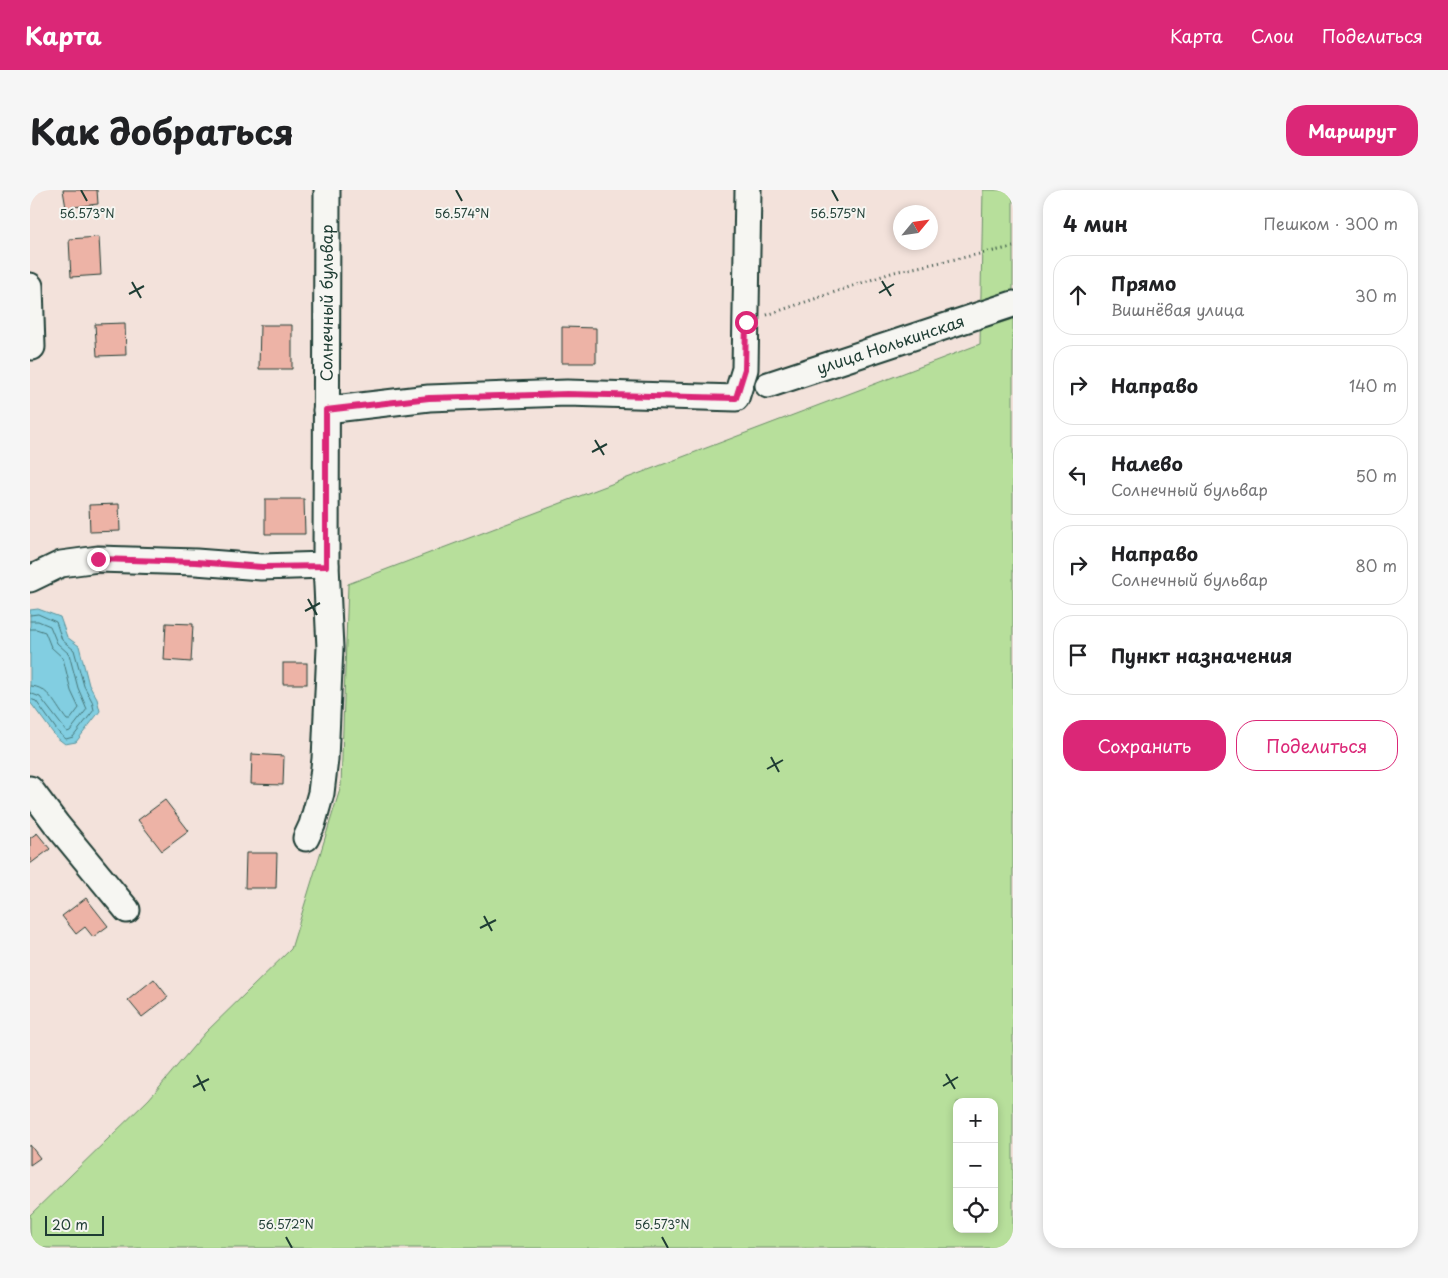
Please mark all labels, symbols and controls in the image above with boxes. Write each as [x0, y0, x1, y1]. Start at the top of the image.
text: Карта [25, 17, 102, 53]
text: Карта [1170, 22, 1223, 49]
text: Слои [1251, 22, 1294, 49]
text: Поделиться [1322, 22, 1423, 49]
text: Как добраться [30, 104, 294, 157]
button: Маршрут [1286, 105, 1418, 156]
text: 56.573°N [59, 204, 115, 222]
text: 56.574°N [435, 204, 490, 222]
text: 56.575°N [810, 204, 866, 222]
north arrow [893, 205, 938, 250]
text: 4 мин [1063, 207, 1128, 239]
text: Пешком · 300 m [1264, 211, 1398, 235]
street label: Солнечный бульвар [313, 224, 338, 382]
text: Прямо [1111, 269, 1176, 297]
icon: ahead [1064, 281, 1092, 309]
text: 30 m [1355, 283, 1397, 307]
text: Вишнёвая улица [1111, 297, 1244, 321]
street label: улица Нолькинская [813, 308, 967, 379]
route start [735, 311, 758, 334]
icon: right [1064, 371, 1092, 399]
text: Направо [1111, 371, 1198, 399]
text: 140 m [1349, 373, 1397, 397]
text: Налево [1111, 449, 1183, 477]
icon: left [1064, 461, 1092, 489]
text: 50 m [1356, 463, 1397, 487]
text: Солнечный бульвар [1111, 477, 1268, 501]
text: Направо [1111, 539, 1198, 567]
route end [87, 548, 110, 571]
icon: right [1064, 551, 1092, 579]
text: 80 m [1355, 553, 1397, 577]
text: Солнечный бульвар [1111, 567, 1268, 591]
icon: arrive [1064, 641, 1092, 669]
text: Пункт назначения [1111, 641, 1292, 669]
button: Сохранить [1063, 720, 1226, 771]
button: Поделиться [1236, 720, 1398, 771]
map controls [953, 1098, 998, 1233]
button: + [953, 1098, 998, 1143]
button: − [953, 1143, 998, 1188]
button: locate [953, 1188, 998, 1233]
scale bar [45, 1213, 104, 1236]
text: 20 m [52, 1214, 88, 1235]
text: 56.572°N [258, 1215, 314, 1233]
text: 56.573°N [634, 1215, 690, 1233]

